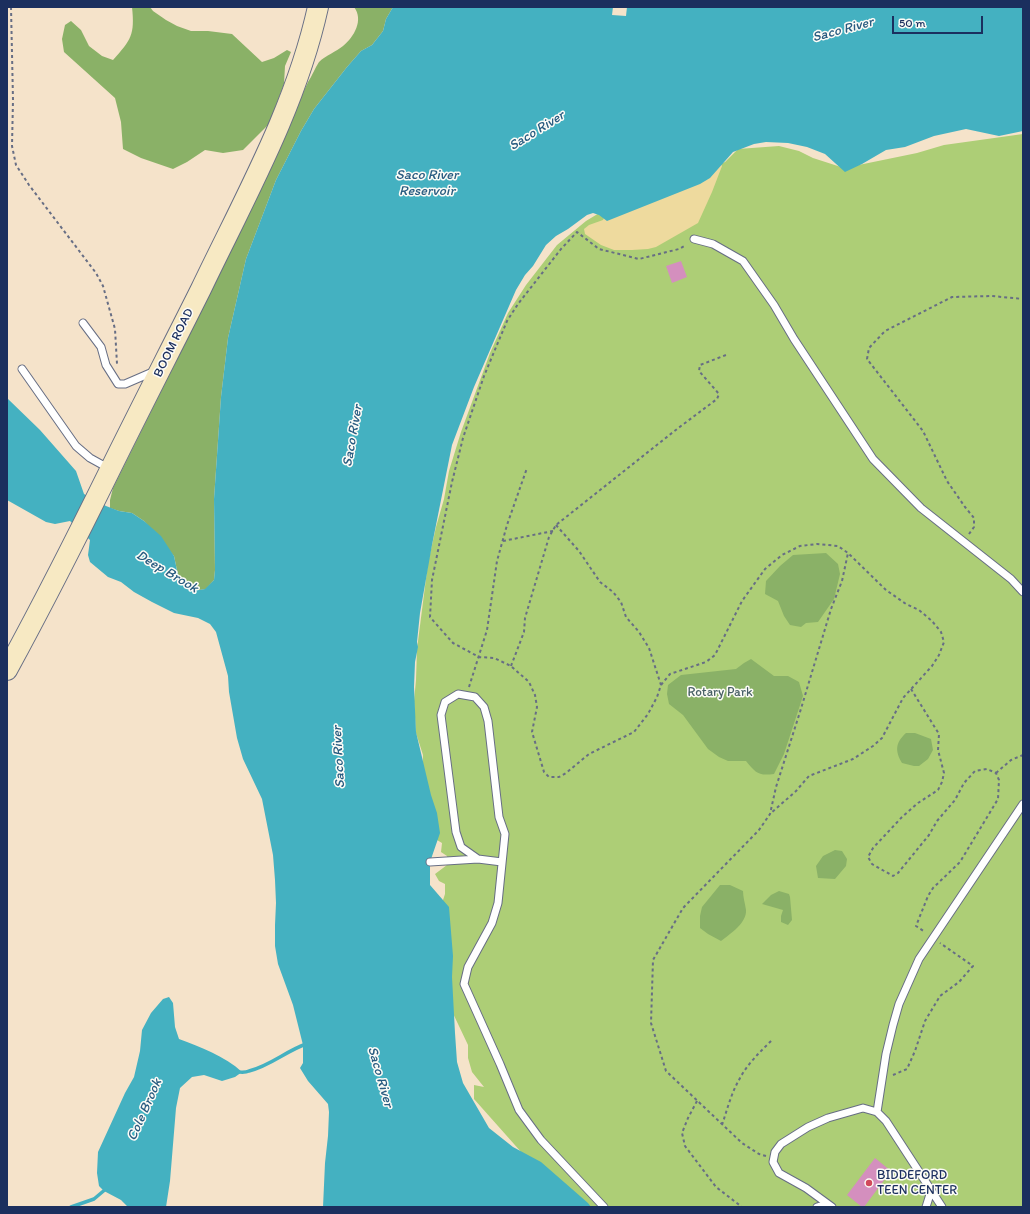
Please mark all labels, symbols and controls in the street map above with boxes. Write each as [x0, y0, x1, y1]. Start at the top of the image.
scale bar [894, 8, 985, 34]
water label: Saco River [811, 14, 875, 46]
text: 50 m [899, 16, 925, 30]
water label: Saco River [506, 107, 568, 155]
water label: Saco River Reservoir [396, 167, 458, 200]
street label: BOOM ROAD [151, 306, 197, 380]
water label: Saco River [339, 404, 367, 468]
water label: Deep Brook [133, 547, 201, 597]
park label: Rotary Park [687, 685, 753, 701]
water label: Saco River [329, 725, 349, 789]
water label: Saco River [363, 1045, 397, 1109]
water label: Cole Brook [124, 1076, 166, 1144]
place label: BIDDEFORD TEEN CENTER [877, 1168, 957, 1199]
marker: BIDDEFORD TEEN CENTER [864, 1178, 874, 1188]

